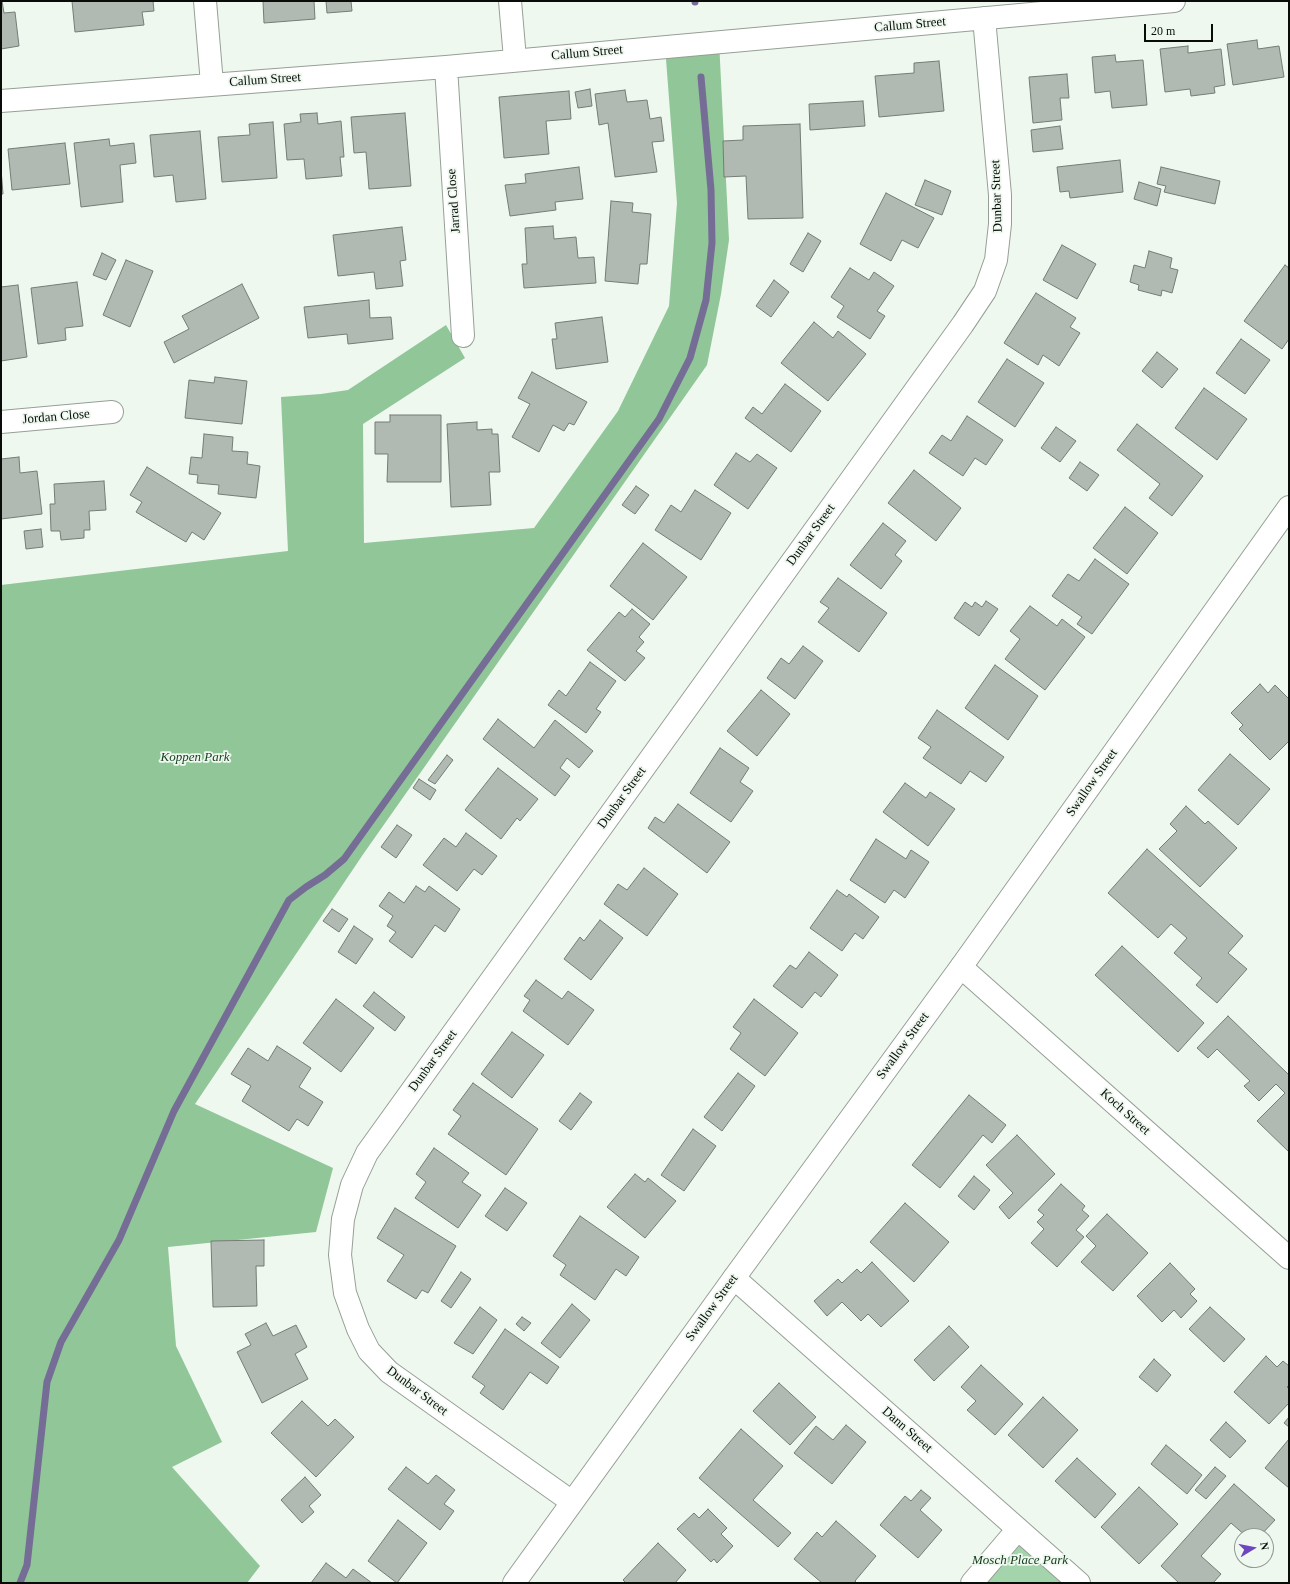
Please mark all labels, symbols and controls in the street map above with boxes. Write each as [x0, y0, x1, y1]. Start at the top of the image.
street label: Callum Street [874, 14, 946, 36]
scale bar [1146, 16, 1215, 42]
text: 20 m [1151, 24, 1175, 38]
street label: Callum Street [551, 42, 623, 64]
street label: Callum Street [229, 70, 301, 90]
street label: Dunbar Street [988, 159, 1006, 233]
street label: Jarrad Close [444, 168, 464, 234]
street label: Jordan Close [22, 406, 90, 428]
street label: Dunbar Street [783, 501, 839, 569]
street label: Swallow Street [1063, 746, 1121, 820]
park label: Koppen Park [161, 750, 229, 766]
street label: Dunbar Street [594, 764, 650, 832]
street label: Swallow Street [873, 1009, 933, 1083]
street label: Dunbar Street [405, 1027, 461, 1095]
street label: Koch Street [1097, 1086, 1153, 1138]
street label: Swallow Street [682, 1271, 742, 1345]
street label: Dunbar Street [383, 1363, 451, 1419]
street label: Dann Street [879, 1404, 935, 1456]
north arrow [1234, 1528, 1274, 1568]
text: N [1258, 1541, 1271, 1551]
park label: Mosch Place Park [972, 1553, 1068, 1569]

